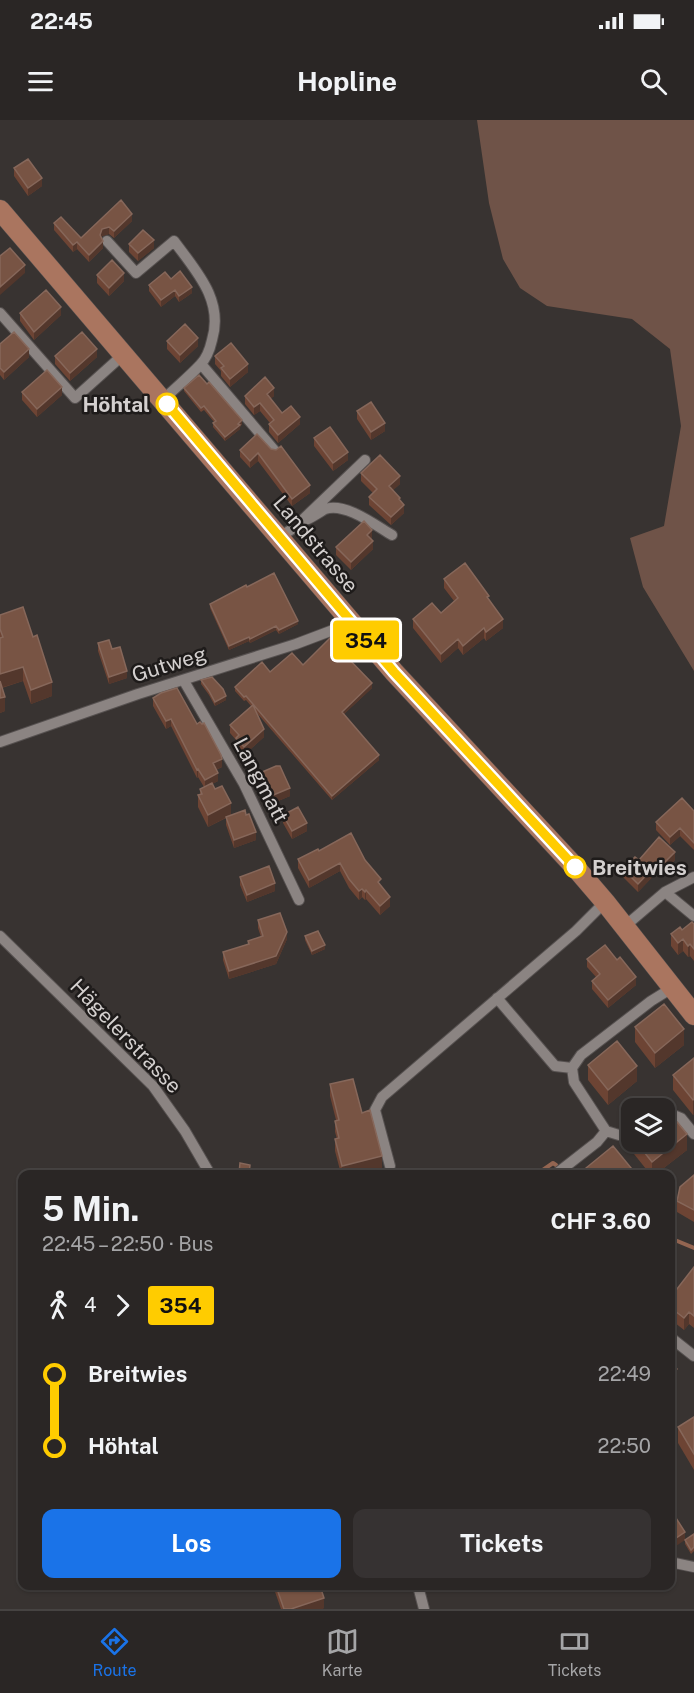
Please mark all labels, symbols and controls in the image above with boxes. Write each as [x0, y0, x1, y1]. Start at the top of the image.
text: 22:45 [30, 8, 93, 34]
icon: menu [24, 65, 57, 98]
text: Hopline [297, 65, 397, 97]
icon: search [637, 65, 670, 98]
place label: Höhtal [82, 392, 150, 417]
marker: Höhtal [156, 393, 178, 415]
street label: Landstrasse [268, 490, 364, 598]
line badge: 354 [332, 620, 400, 660]
text: 354 [345, 628, 387, 653]
street label: Gutweg [129, 641, 209, 687]
street label: Langmatt [228, 733, 294, 827]
place label: Breitwies [592, 855, 687, 880]
marker: Breitwies [564, 856, 586, 878]
street label: Hägelerstrasse [65, 974, 187, 1098]
map controls [621, 1098, 675, 1152]
button: layers [621, 1098, 675, 1152]
text: 5 Min. [42, 1190, 139, 1228]
text: CHF 3.60 [551, 1208, 651, 1234]
text: 22:45 – 22:50 · Bus [42, 1232, 213, 1256]
icon: walk [42, 1289, 75, 1322]
icon: forward [106, 1289, 139, 1322]
text: 4 [84, 1293, 97, 1317]
text: 354 [160, 1293, 202, 1318]
text: Breitwies [88, 1361, 187, 1387]
text: 22:49 [598, 1362, 651, 1386]
text: Höhtal [88, 1433, 159, 1459]
text: 22:50 [598, 1434, 651, 1458]
button: Los [42, 1509, 341, 1578]
button: Tickets [353, 1509, 651, 1578]
tab: Route [93, 1625, 137, 1680]
tab: Karte [322, 1625, 362, 1680]
tab: Tickets [548, 1625, 601, 1680]

